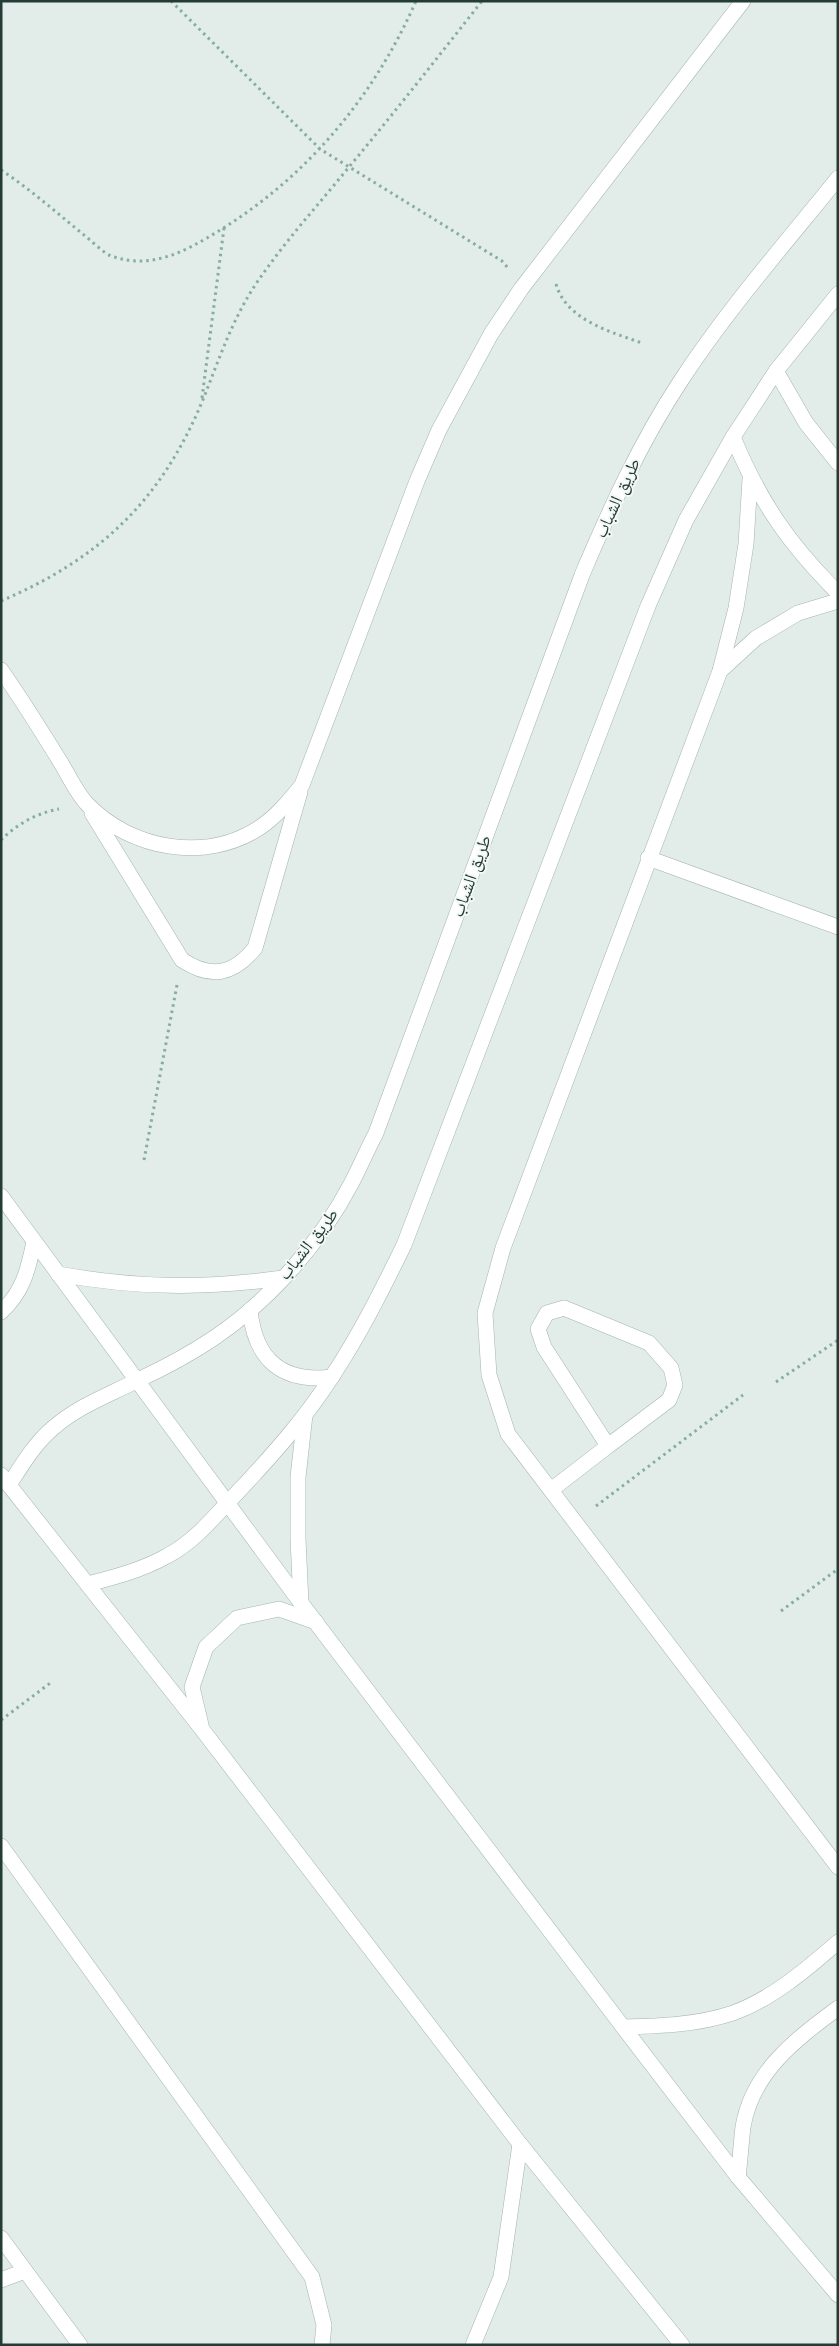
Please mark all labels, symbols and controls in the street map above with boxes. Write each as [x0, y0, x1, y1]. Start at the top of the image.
street label: طريق الشباب [589, 455, 645, 541]
street label: طريق الشباب [446, 832, 496, 920]
street label: طريق الشباب [273, 1204, 343, 1284]

